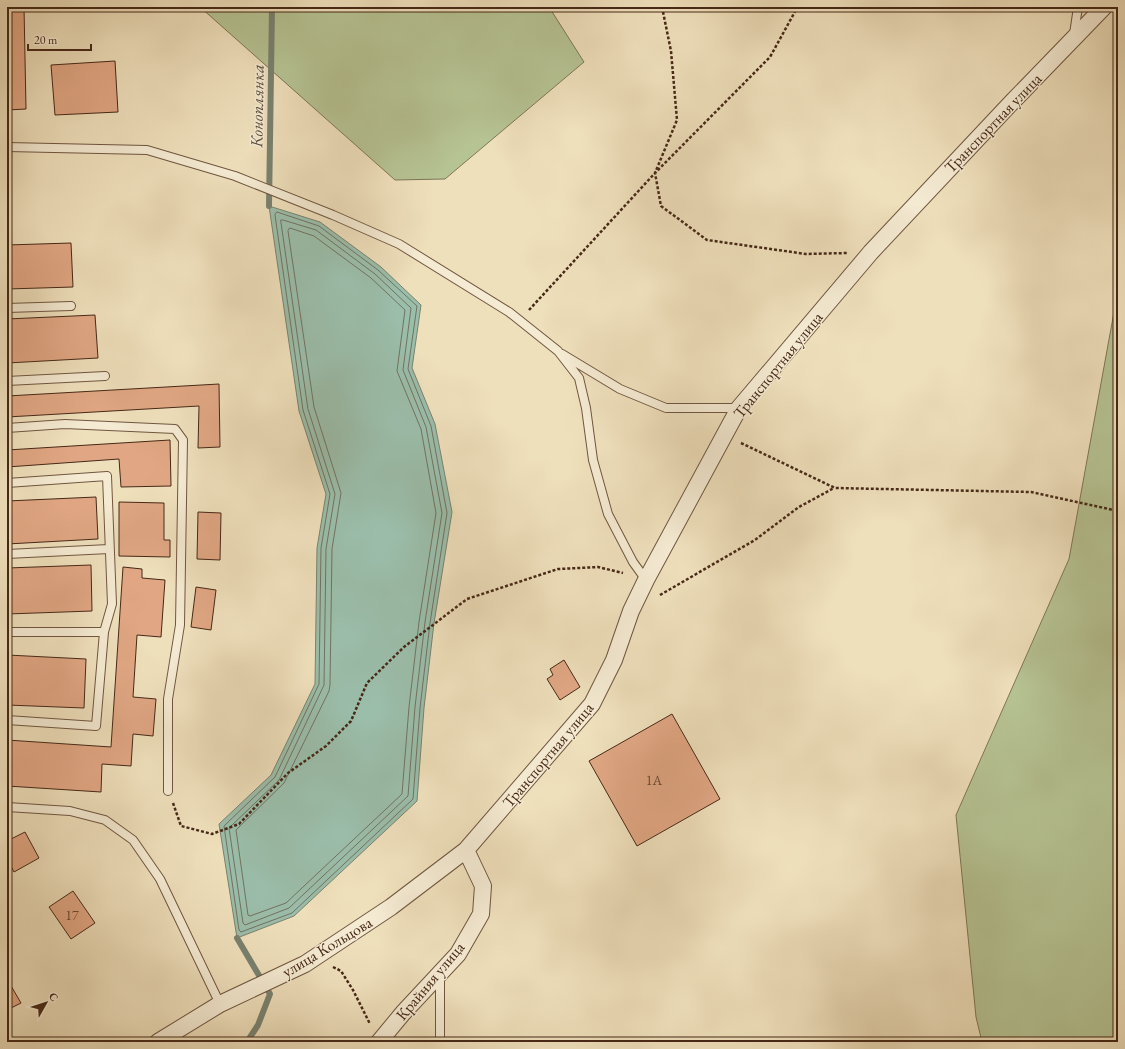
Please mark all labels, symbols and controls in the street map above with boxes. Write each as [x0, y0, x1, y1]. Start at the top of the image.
scale bar [28, 26, 91, 52]
text: 20 m [34, 32, 58, 48]
water label: Коноплянка [245, 64, 269, 149]
street label: Транспортная улица [940, 68, 1047, 178]
street label: Транспортная улица [729, 307, 828, 423]
street label: Транспортная улица [498, 697, 599, 812]
house number: 1А [646, 771, 663, 789]
house number: 17 [65, 906, 79, 924]
street label: улица Кольцова [278, 912, 376, 982]
street label: Крайняя улица [391, 937, 469, 1025]
north arrow [26, 983, 66, 1023]
text: С [46, 989, 62, 1004]

